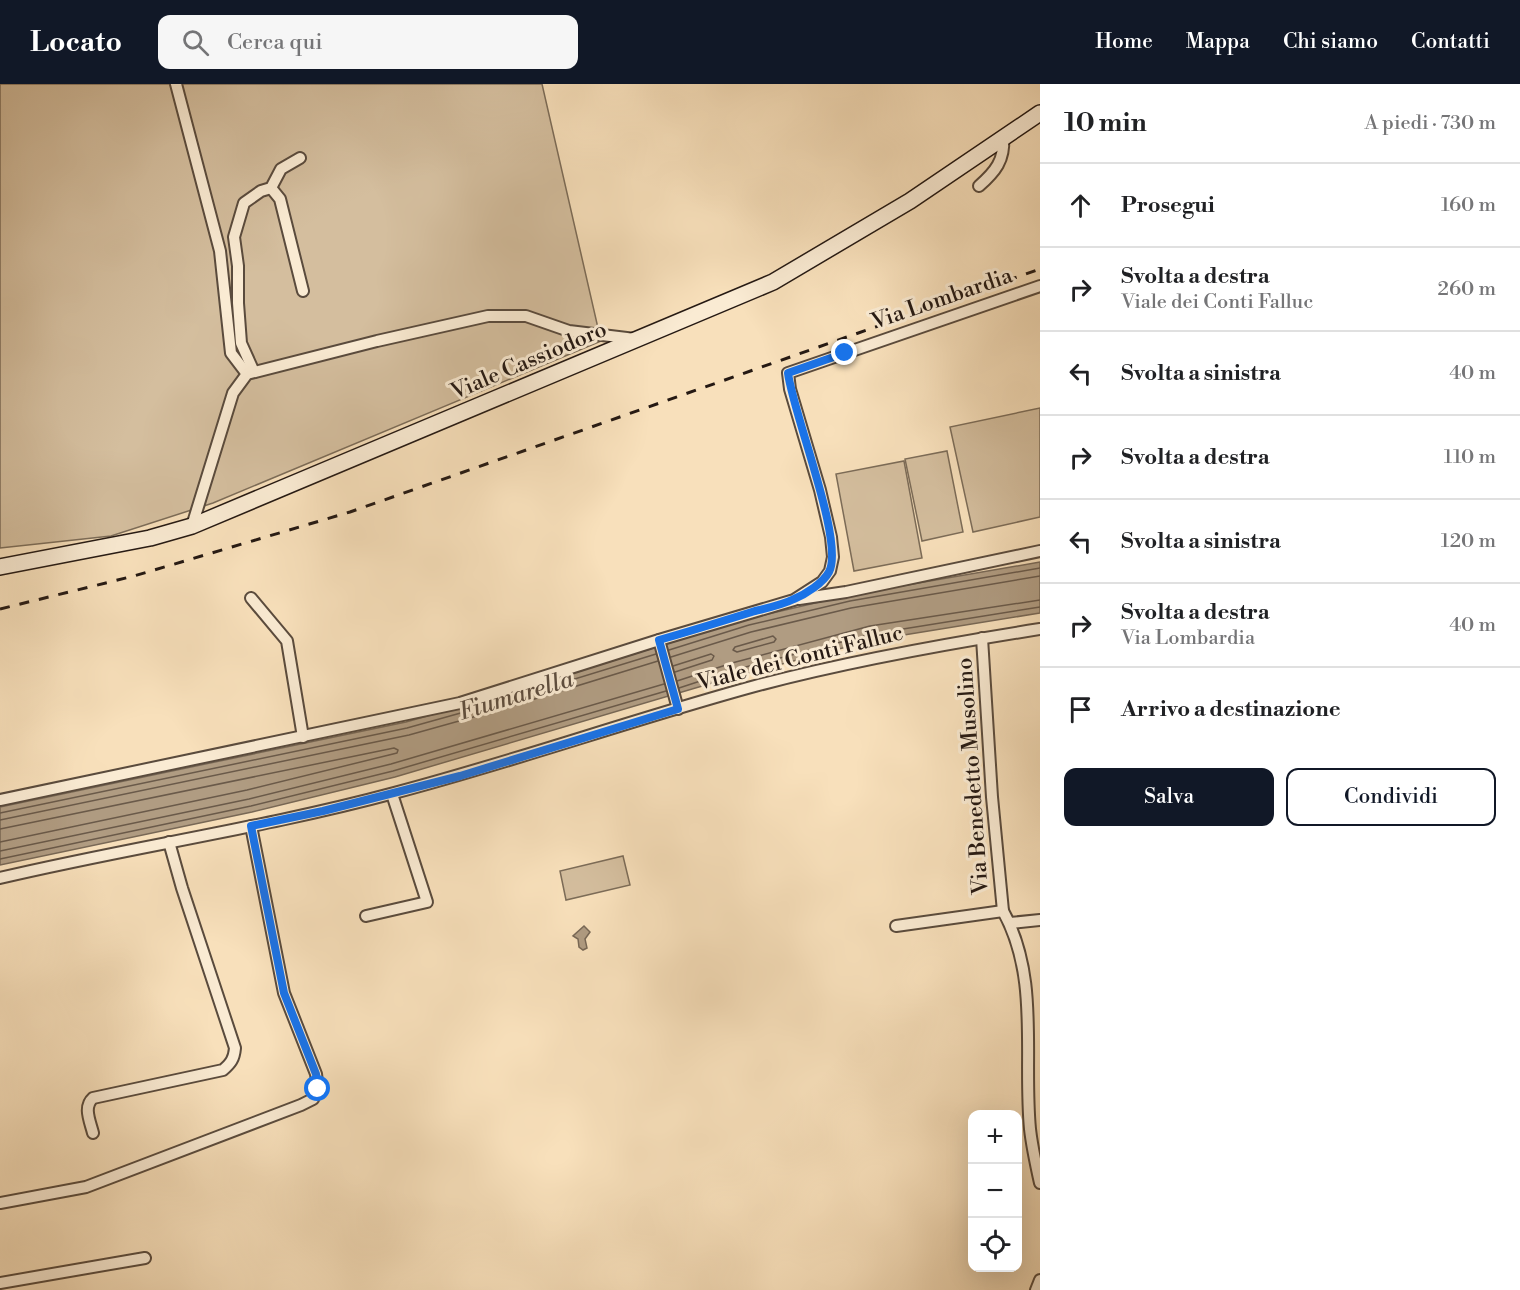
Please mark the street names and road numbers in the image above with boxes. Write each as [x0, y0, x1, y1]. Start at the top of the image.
street label: Via Lombardia [867, 262, 1017, 336]
street label: Viale Cassiodoro [446, 316, 611, 406]
street label: Viale dei Conti Falluc [693, 619, 906, 697]
street label: Via Benedetto Musolino [951, 657, 995, 896]

